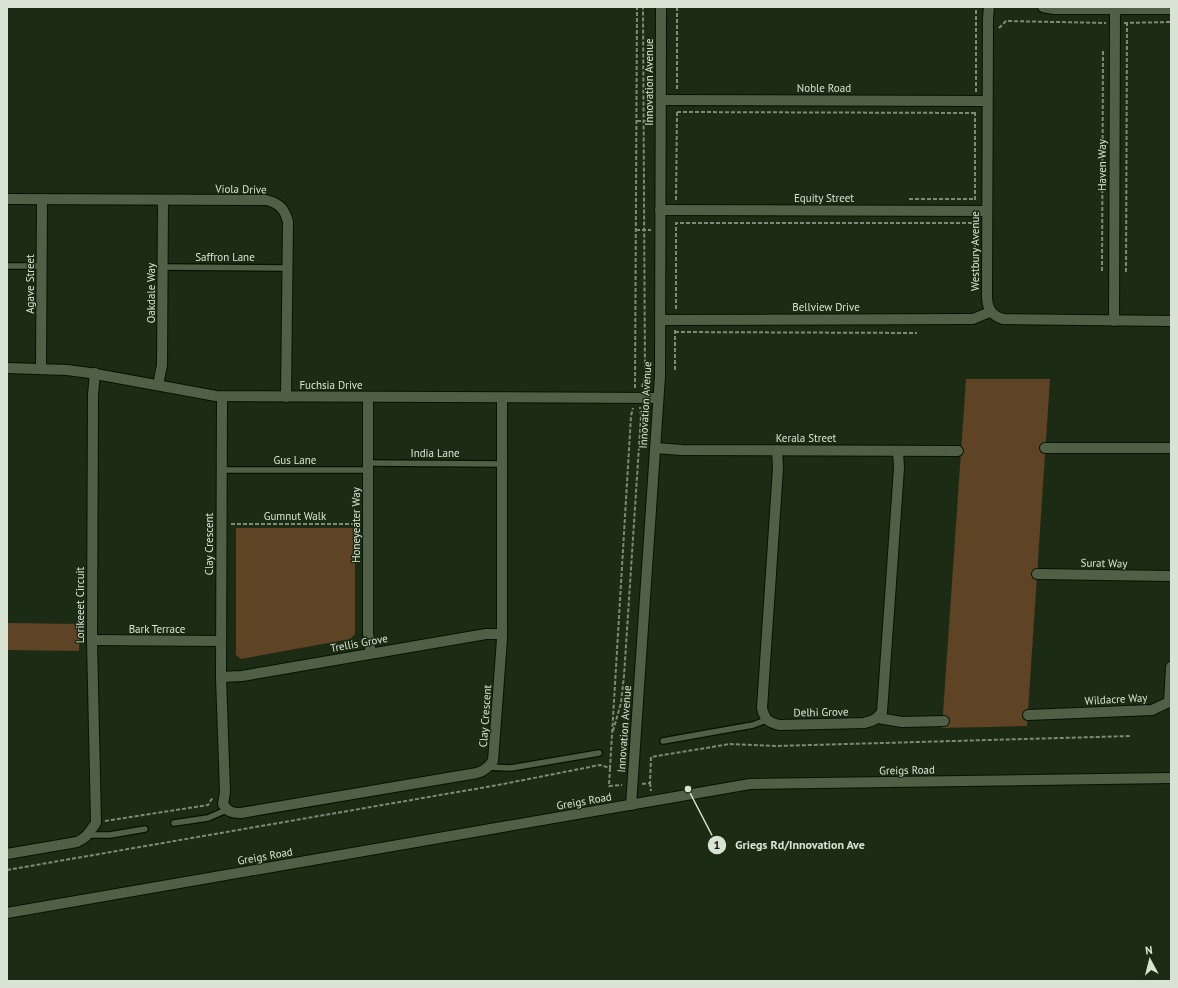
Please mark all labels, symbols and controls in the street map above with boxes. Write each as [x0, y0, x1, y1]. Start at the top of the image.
street label: Innovation Avenue [642, 38, 656, 126]
street label: Noble Road [797, 81, 851, 95]
street label: Haven Way [1095, 138, 1109, 191]
street label: Viola Drive [214, 182, 267, 196]
street label: Equity Street [794, 191, 854, 205]
street label: Westbury Avenue [968, 211, 982, 291]
street label: Saffron Lane [195, 250, 255, 264]
street label: Agave Street [23, 254, 37, 314]
street label: Oakdale Way [144, 262, 158, 323]
street label: Bellview Drive [792, 300, 860, 314]
street label: Innovation Avenue [636, 361, 654, 449]
street label: Fuchsia Drive [299, 378, 363, 392]
street label: Kerala Street [776, 431, 837, 445]
street label: India Lane [410, 446, 460, 460]
street label: Gus Lane [274, 453, 317, 467]
street label: Honeyeater Way [349, 486, 363, 563]
street label: Gumnut Walk [264, 509, 327, 523]
street label: Clay Crescent [202, 512, 216, 575]
street label: Surat Way [1081, 556, 1128, 570]
street label: Lorikeeet Circuit [73, 566, 87, 643]
street label: Bark Terrace [129, 622, 186, 636]
street label: Trellis Grove [329, 631, 389, 655]
street label: Clay Crescent [476, 684, 494, 748]
street label: Innovation Avenue [614, 685, 634, 773]
street label: Wildacre Way [1084, 690, 1149, 708]
street label: Delhi Grove [793, 705, 849, 719]
street label: Greigs Road [879, 763, 935, 777]
street label: Greigs Road [555, 789, 613, 813]
callout: Griegs Rd/Innovation Ave [707, 833, 873, 857]
text: 1 [714, 837, 720, 852]
text: Griegs Rd/Innovation Ave [735, 837, 865, 852]
street label: Greigs Road [236, 844, 294, 868]
north arrow [1130, 940, 1170, 980]
text: N [1144, 943, 1153, 957]

